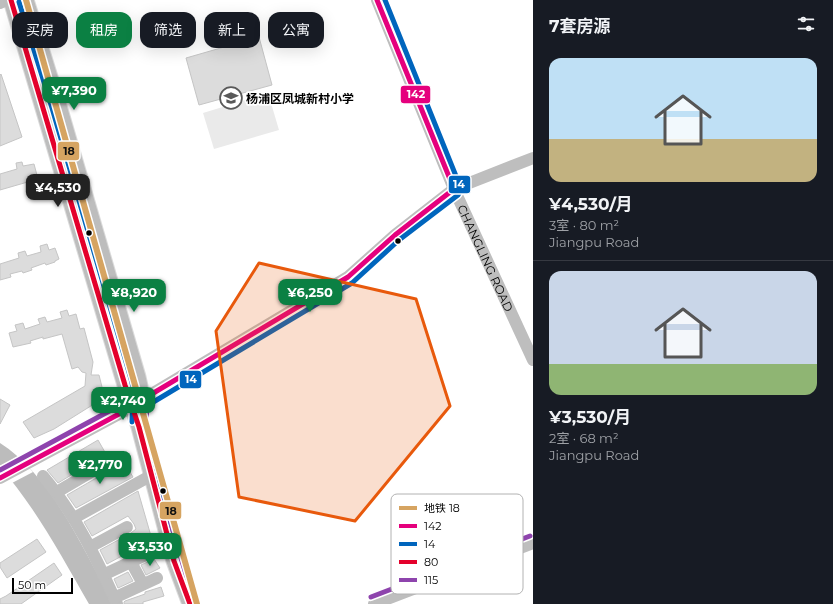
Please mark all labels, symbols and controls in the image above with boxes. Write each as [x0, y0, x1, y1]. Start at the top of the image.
chip: 买房 [12, 12, 68, 48]
chip: 租房 [76, 12, 132, 48]
chip: 筛选 [140, 12, 196, 48]
chip: 新上 [204, 12, 260, 48]
chip: 公寓 [268, 12, 324, 48]
icon: filters [795, 13, 817, 35]
text: 7套房源 [549, 16, 611, 36]
pin: ¥7,390 [41, 77, 107, 111]
text: ¥7,390 [51, 82, 97, 98]
icon: home [647, 84, 719, 156]
school or university icon: 杨浦区凤城新村小学 [218, 85, 244, 111]
line badge: 142 [400, 85, 431, 104]
text: 142 [407, 87, 426, 101]
place label: 杨浦区凤城新村小学 [246, 91, 354, 106]
line badge: 18 [57, 141, 80, 161]
text: 18 [63, 144, 75, 158]
pin: ¥4,530 [25, 174, 91, 208]
line badge: 14 [448, 175, 471, 194]
text: 14 [453, 177, 465, 191]
text: ¥4,530 [35, 179, 81, 195]
text: ¥4,530/月 [549, 194, 633, 214]
street label: CHANGLING ROAD [455, 202, 517, 314]
text: 3室 · 80 m² [549, 217, 619, 233]
unlabelled marker [84, 228, 94, 238]
text: Jiangpu Road [549, 234, 639, 250]
unlabelled marker [393, 236, 403, 246]
pin: ¥8,920 [101, 279, 167, 313]
pin: ¥6,250 [277, 279, 343, 313]
text: ¥8,920 [111, 284, 157, 300]
text: ¥6,250 [287, 284, 333, 300]
icon: home [647, 297, 719, 369]
line badge: 14 [179, 370, 202, 389]
text: 14 [185, 372, 197, 386]
pin: ¥2,740 [90, 387, 156, 421]
text: ¥2,740 [100, 392, 146, 408]
text: ¥3,530/月 [549, 407, 631, 427]
text: 2室 · 68 m² [549, 430, 618, 446]
text: Jiangpu Road [549, 447, 639, 463]
pin: ¥2,770 [67, 451, 133, 485]
text: ¥2,770 [77, 456, 123, 472]
unlabelled marker [158, 486, 168, 496]
legend [391, 494, 523, 594]
line badge: 18 [159, 501, 182, 520]
text: 地铁 18 [424, 501, 460, 515]
text: 18 [165, 504, 177, 518]
text: 142 [424, 519, 441, 533]
pin: ¥3,530 [117, 533, 183, 567]
text: 14 [424, 537, 436, 551]
text: ¥3,530 [128, 538, 173, 554]
text: 80 [424, 555, 438, 569]
text: 115 [424, 573, 438, 587]
scale bar [12, 576, 73, 595]
text: 50 m [18, 578, 46, 592]

